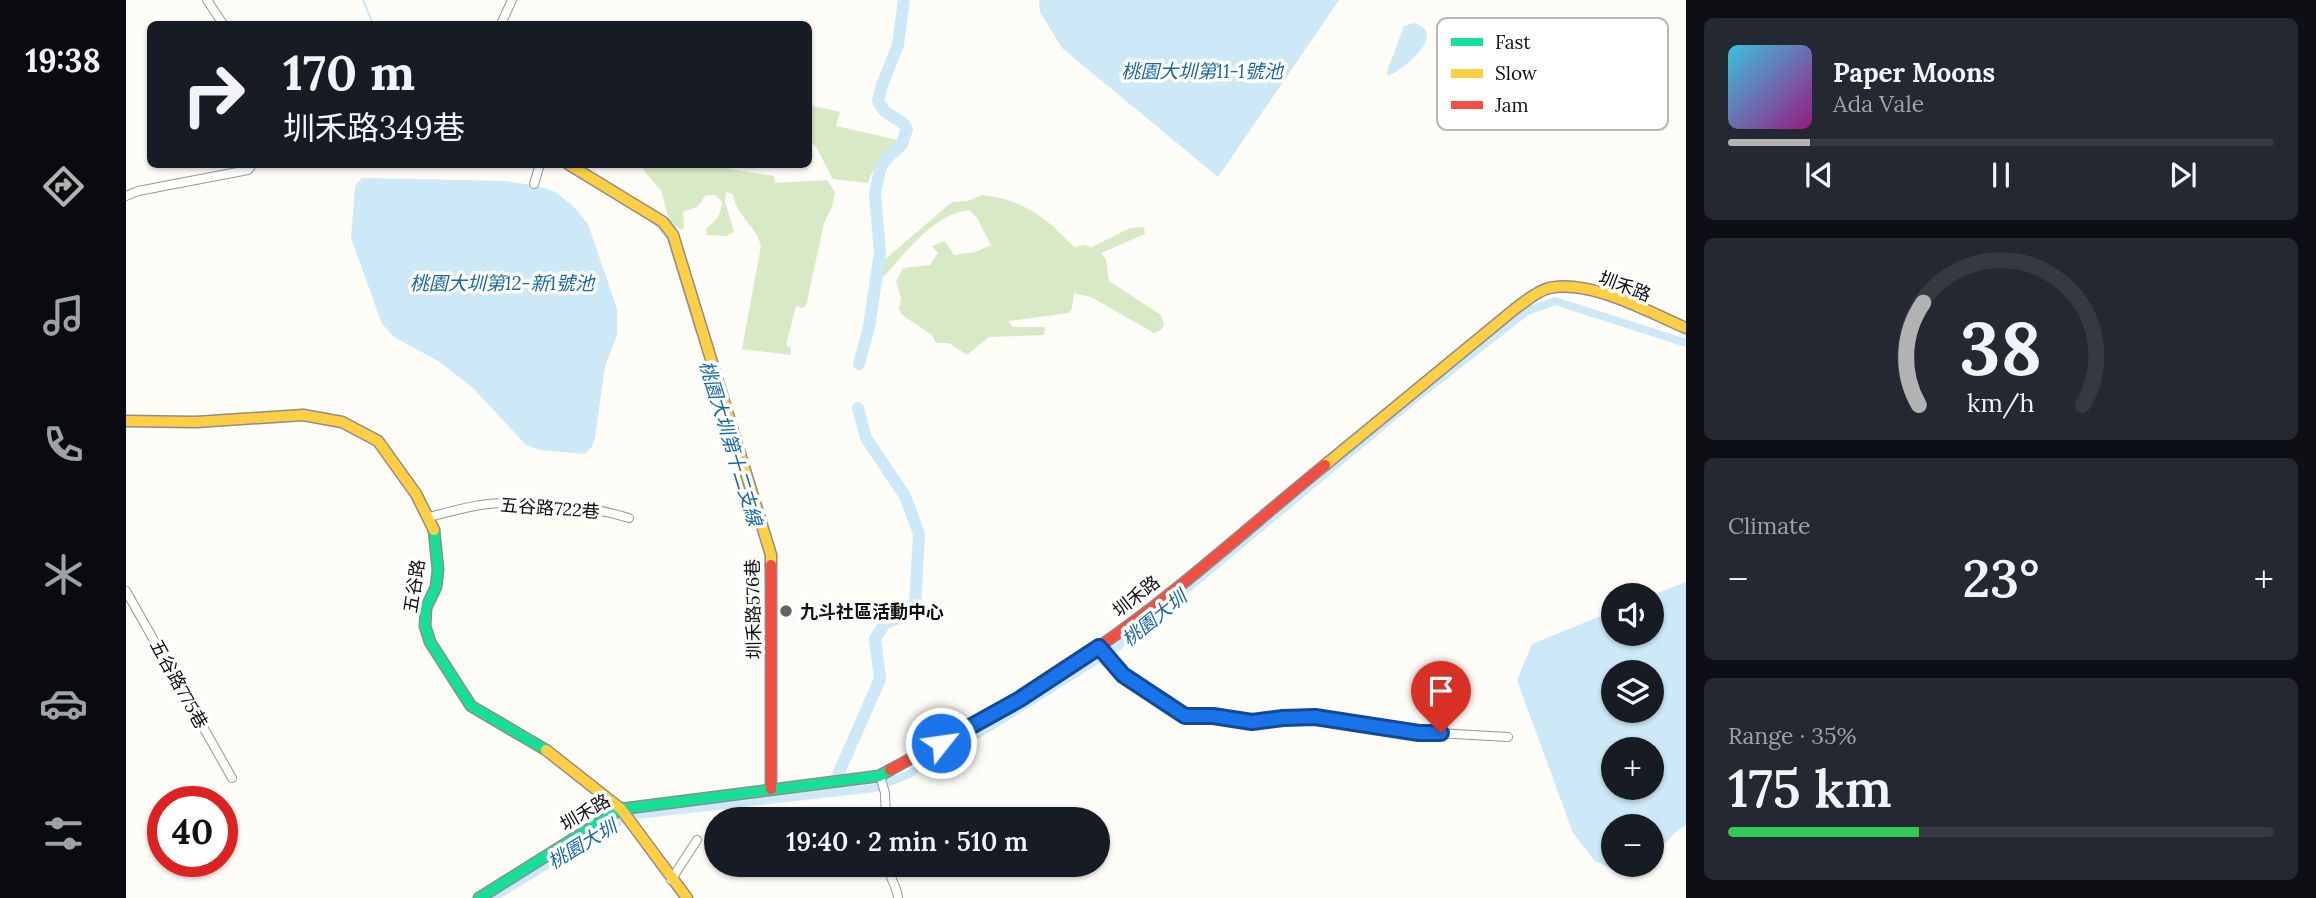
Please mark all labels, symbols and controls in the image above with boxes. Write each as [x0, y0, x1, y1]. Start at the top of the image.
legend [1437, 18, 1668, 130]
text: Fast [1495, 30, 1531, 54]
text: 19:38 [25, 40, 101, 81]
text: 170 m [283, 41, 415, 103]
icon: right [168, 49, 259, 140]
text: Paper Moons [1833, 56, 1995, 89]
water label: 桃園大圳第11-1號池 [1121, 59, 1285, 83]
text: Slow [1495, 61, 1538, 85]
text: Ada Vale [1833, 89, 1924, 118]
text: Jam [1494, 93, 1529, 117]
text: 圳禾路349巷 [283, 107, 465, 148]
icon: previous [1800, 156, 1838, 194]
icon: pause [1982, 156, 2020, 194]
icon: next [2164, 156, 2202, 194]
icon: directions [39, 162, 88, 211]
street label: 圳禾路 [1596, 266, 1654, 306]
water label: 桃園大圳第12-新1號池 [410, 271, 596, 295]
icon: music [39, 291, 88, 340]
text: 38 [1960, 302, 2042, 395]
water label: 桃園大圳第十二支線 [695, 358, 768, 530]
text: km/h [1967, 387, 2035, 419]
icon: phone [39, 420, 88, 469]
street label: 五谷路722巷 [499, 493, 601, 523]
text: Climate [1728, 511, 1810, 540]
text: 23° [1963, 545, 2039, 611]
icon: climate [39, 550, 88, 599]
text: − [1728, 555, 1748, 603]
text: + [2254, 555, 2274, 603]
street label: 五谷路 [398, 558, 430, 614]
street label: 圳禾路576巷 [741, 559, 765, 659]
street label: 圳禾路 [1108, 570, 1164, 622]
water label: 桃園大圳 [1117, 583, 1193, 651]
map controls [1601, 583, 1664, 877]
button: sound [1601, 583, 1664, 646]
place label: 九斗社區活動中心 [800, 600, 944, 623]
marker: 九斗社區活動中心 [778, 603, 794, 619]
street label: 五谷路775巷 [145, 635, 213, 733]
button: layers [1601, 660, 1664, 723]
pin [1411, 661, 1471, 733]
icon: arrive [1422, 672, 1460, 710]
icon: car [39, 679, 88, 728]
position arrow [904, 706, 978, 780]
text: Range · 35% [1728, 721, 1857, 750]
button: + [1601, 737, 1664, 800]
text: 175 km [1728, 755, 1892, 821]
speed limit sign: 40 [147, 786, 238, 877]
street label: 圳禾路 [556, 789, 614, 835]
icon: filters [39, 809, 88, 858]
water label: 桃園大圳 [543, 813, 623, 874]
button: − [1601, 814, 1664, 877]
text: 19:40 · 2 min · 510 m [786, 825, 1028, 858]

